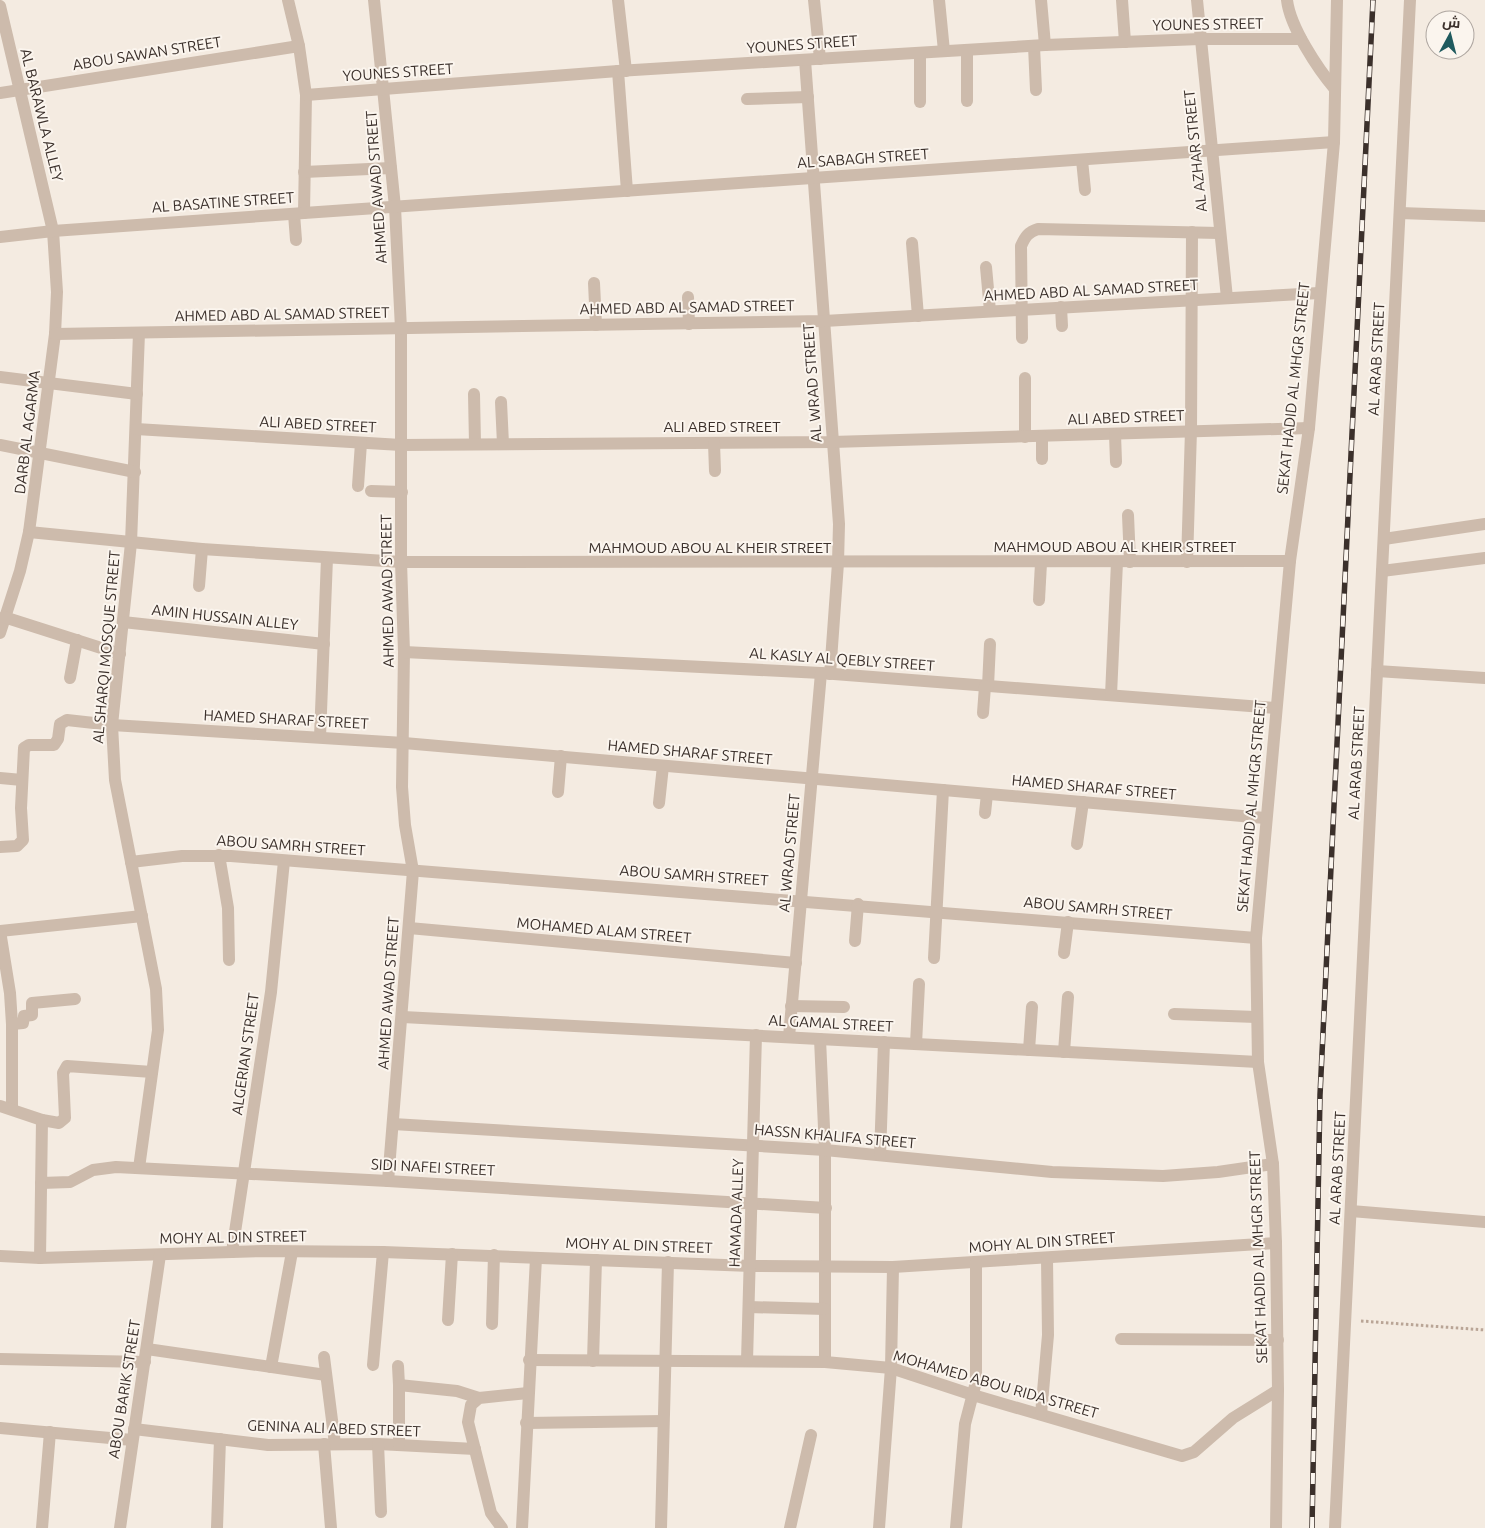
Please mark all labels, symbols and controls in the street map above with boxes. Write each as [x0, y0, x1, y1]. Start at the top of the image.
north arrow [1425, 10, 1475, 60]
text: ش [1442, 13, 1462, 32]
street label: YOUNES STREET [1152, 15, 1264, 33]
street label: YOUNES STREET [746, 32, 859, 56]
street label: ABOU SAWAN STREET [71, 33, 223, 73]
street label: AL BARAWLA ALLEY [17, 47, 67, 184]
street label: YOUNES STREET [342, 60, 455, 84]
street label: AL AZHAR STREET [1180, 88, 1210, 213]
street label: AHMED AWAD STREET [362, 109, 390, 264]
street label: AL SABAGH STREET [797, 145, 930, 171]
street label: AL BASATINE STREET [151, 189, 295, 215]
street label: AHMED ABD AL SAMAD STREET [983, 276, 1199, 304]
street label: SEKAT HADID AL MHGR STREET [1273, 281, 1313, 495]
street label: AHMED ABD AL SAMAD STREET [579, 297, 795, 317]
street label: AL ARAB STREET [1365, 301, 1387, 416]
street label: AHMED ABD AL SAMAD STREET [174, 304, 390, 324]
street label: AL WRAD STREET [799, 322, 825, 443]
street label: DARB AL AGARMA [11, 369, 43, 495]
street label: ALI ABED STREET [1067, 406, 1185, 428]
street label: ALI ABED STREET [259, 412, 378, 436]
street label: ALI ABED STREET [663, 418, 781, 435]
street label: AHMED AWAD STREET [377, 513, 397, 668]
street label: MAHMOUD ABOU AL KHEIR STREET [994, 538, 1237, 555]
street label: MAHMOUD ABOU AL KHEIR STREET [589, 539, 832, 556]
street label: AL SHARQI MOSQUE STREET [89, 549, 123, 744]
street label: AMIN HUSSAIN ALLEY [151, 601, 299, 633]
street label: AL KASLY AL QEBLY STREET [749, 644, 936, 674]
street label: SEKAT HADID AL MHGR STREET [1233, 699, 1269, 913]
street label: AL ARAB STREET [1345, 705, 1367, 820]
street label: HAMED SHARAF STREET [203, 706, 370, 732]
street label: HAMED SHARAF STREET [607, 736, 774, 768]
street label: HAMED SHARAF STREET [1011, 771, 1178, 803]
street label: AL WRAD STREET [775, 792, 803, 913]
street label: ABOU SAMRH STREET [216, 831, 367, 859]
street label: ABOU SAMRH STREET [619, 861, 770, 889]
street label: ABOU SAMRH STREET [1023, 893, 1174, 923]
street label: MOHAMED ALAM STREET [516, 914, 693, 946]
street label: AHMED AWAD STREET [374, 915, 402, 1070]
street label: ALGERIAN STREET [228, 991, 262, 1116]
street label: AL GAMAL STREET [768, 1011, 895, 1035]
street label: AL ARAB STREET [1326, 1110, 1348, 1225]
street label: HASSN KHALIFA STREET [753, 1120, 917, 1152]
street label: SEKAT HADID AL MHGR STREET [1246, 1150, 1270, 1364]
street label: SIDI NAFEI STREET [370, 1155, 496, 1179]
street label: HAMADA ALLEY [726, 1158, 746, 1268]
street label: MOHY AL DIN STREET [159, 1227, 307, 1247]
street label: MOHY AL DIN STREET [968, 1228, 1117, 1256]
street label: MOHY AL DIN STREET [565, 1234, 714, 1256]
street label: ABOU BARIK STREET [105, 1318, 143, 1460]
street label: MOHAMED ABOU RIDA STREET [892, 1347, 1101, 1422]
street label: GENINA ALI ABED STREET [247, 1416, 422, 1440]

